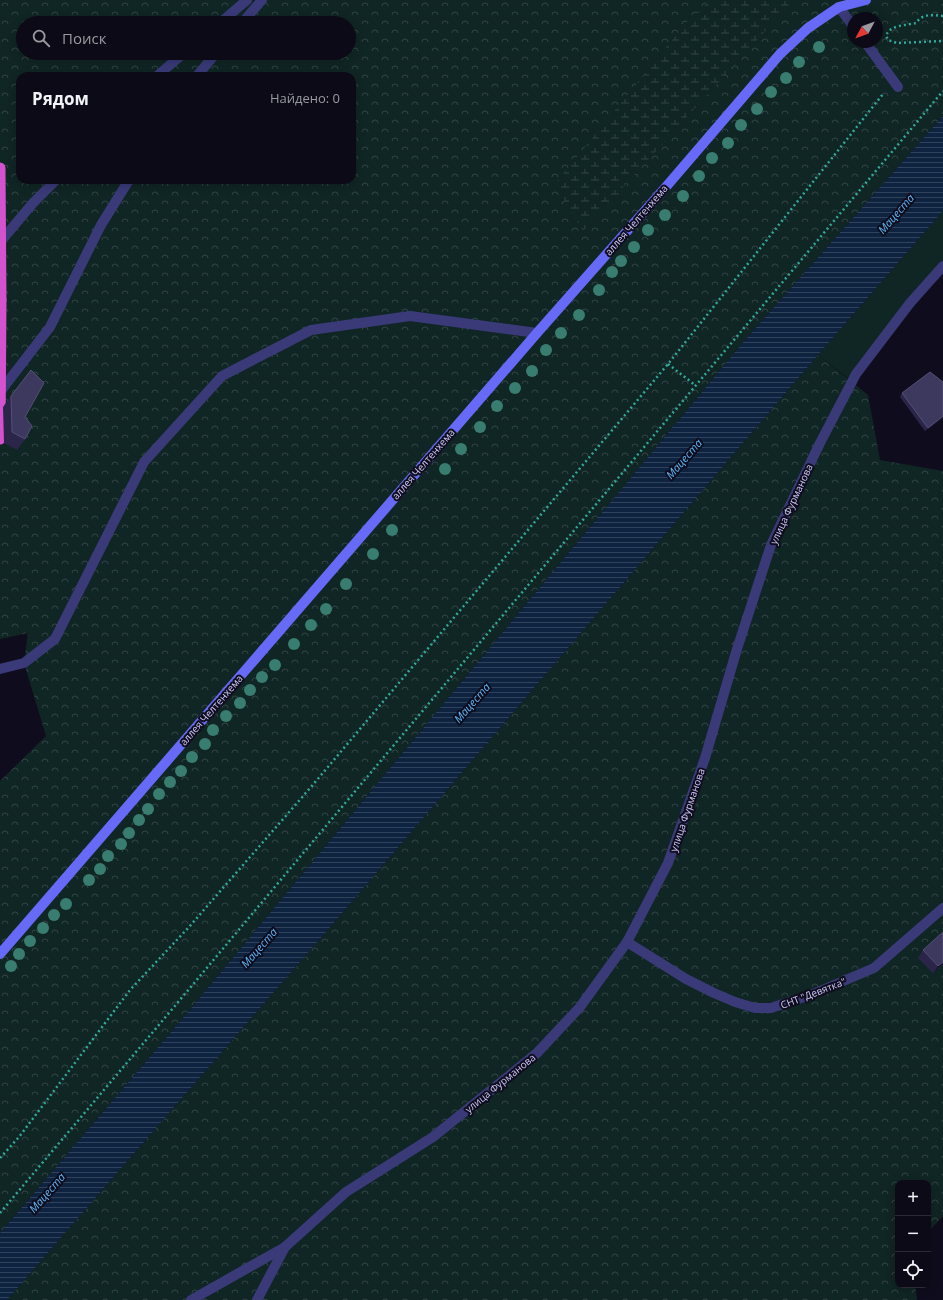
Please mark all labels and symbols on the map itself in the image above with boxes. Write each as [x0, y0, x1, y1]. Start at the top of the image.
north arrow [847, 12, 883, 48]
street label: аллея Челтенхема [601, 182, 671, 258]
water label: Мацеста [874, 191, 917, 237]
street label: аллея Челтенхема [388, 426, 458, 502]
water label: Мацеста [662, 436, 705, 482]
street label: улица Фурманова [766, 462, 816, 546]
street label: аллея Челтенхема [176, 672, 246, 748]
water label: Мацеста [450, 680, 493, 726]
street label: улица Фурманова [666, 767, 708, 853]
water label: Мацеста [237, 925, 280, 971]
street label: СНТ "Девятка" [778, 974, 848, 1012]
street label: улица Фурманова [462, 1050, 538, 1116]
water label: Мацеста [25, 1170, 68, 1216]

